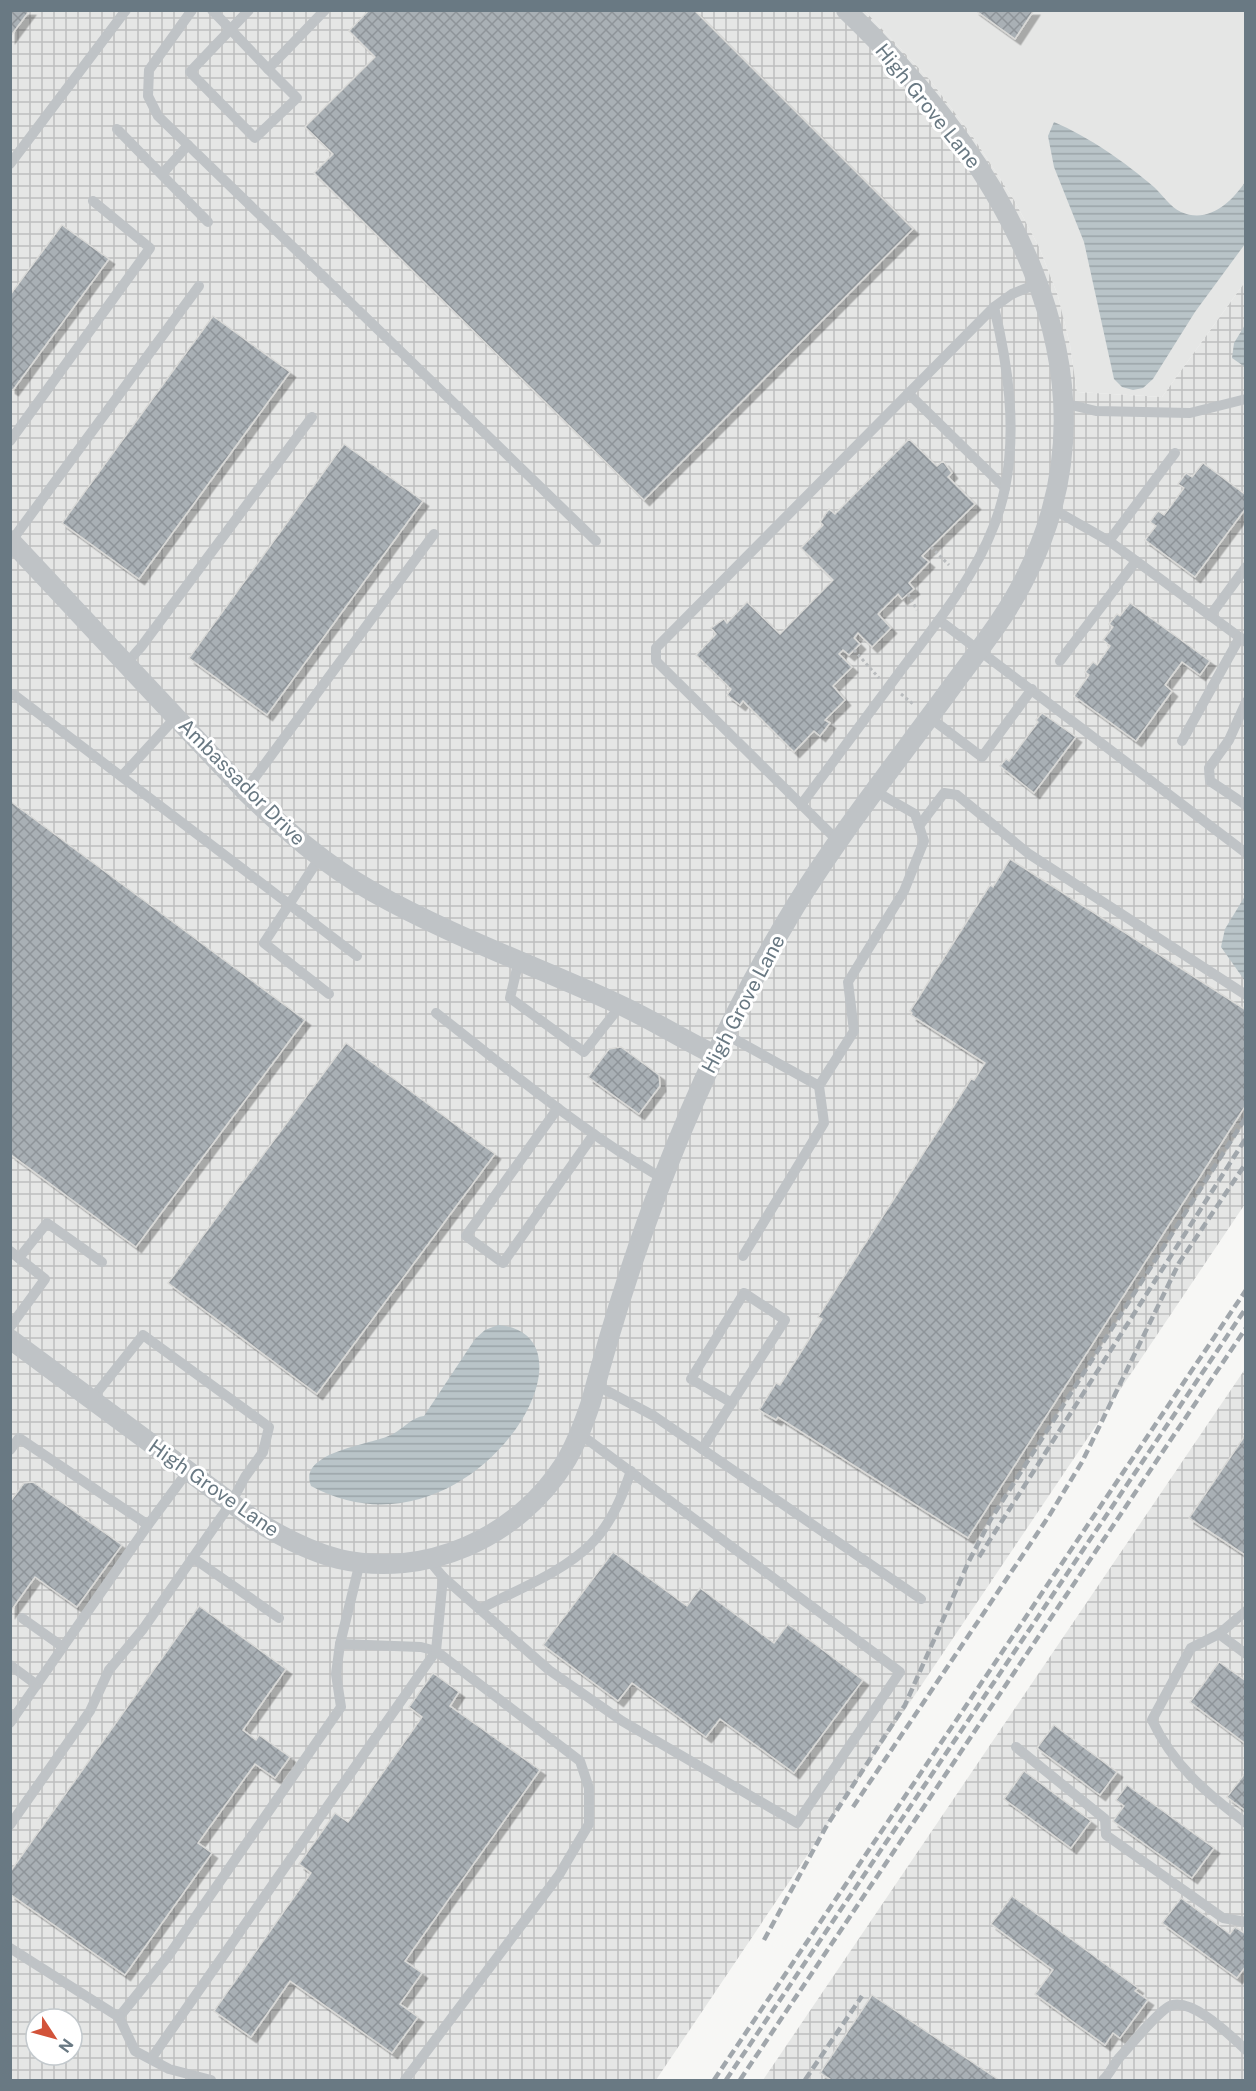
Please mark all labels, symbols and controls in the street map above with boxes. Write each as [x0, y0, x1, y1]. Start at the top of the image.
street label: High Grove Lane [870, 39, 986, 173]
street label: Ambassador Drive [174, 714, 310, 850]
street label: High Grove Lane [696, 931, 790, 1077]
street label: High Grove Lane [144, 1434, 284, 1542]
north arrow [24, 2007, 84, 2067]
text: N [54, 2035, 77, 2056]

